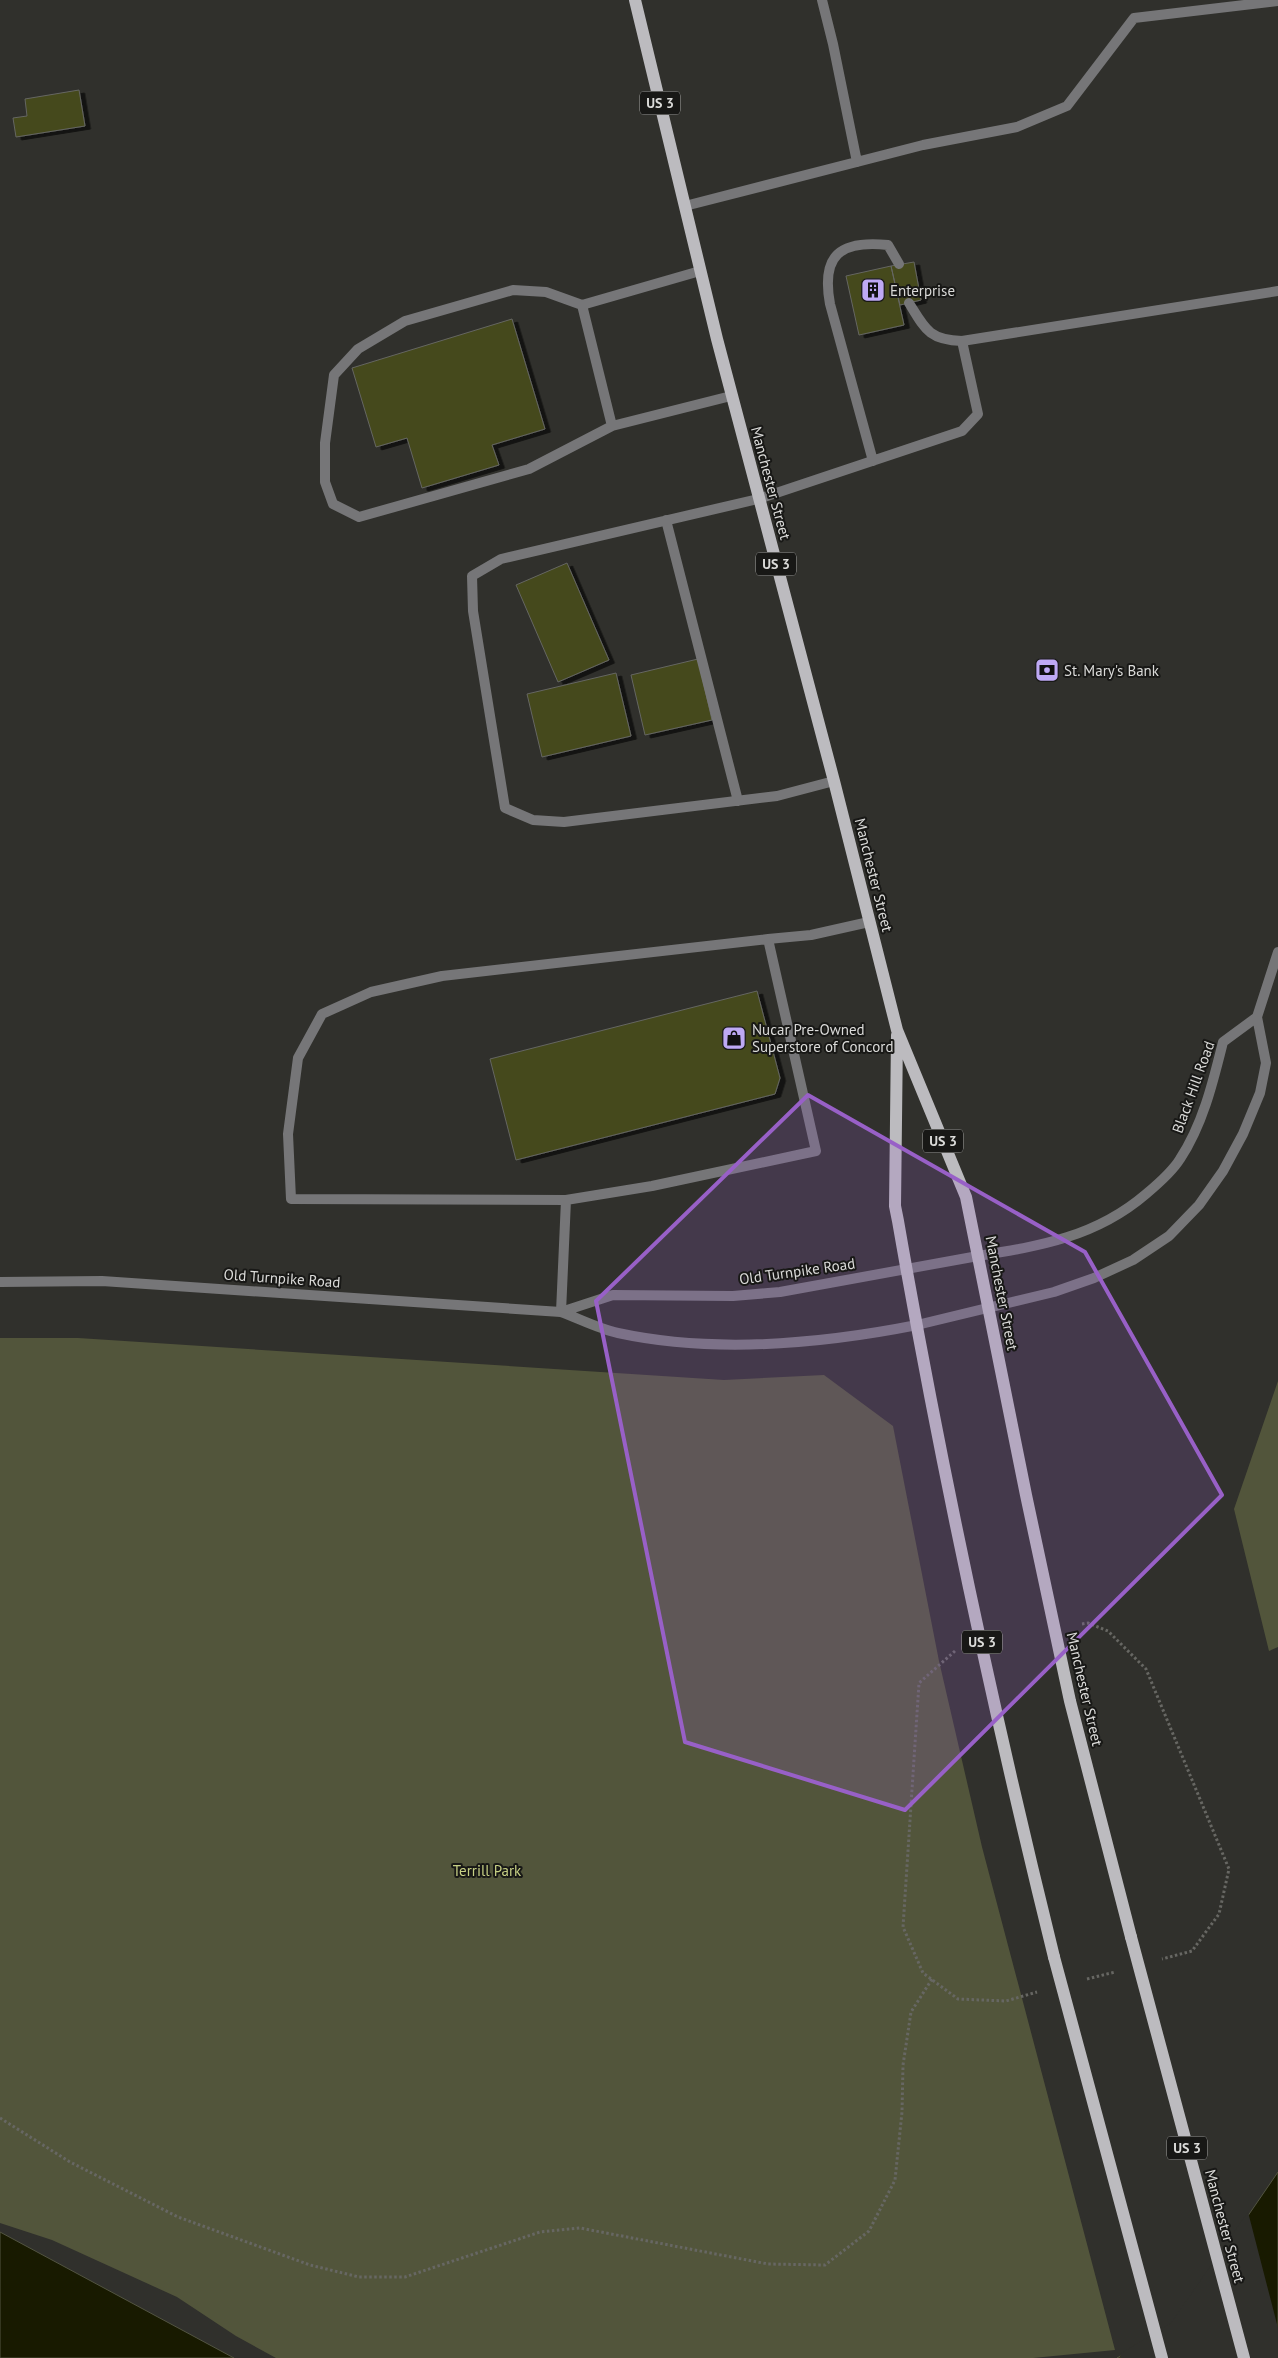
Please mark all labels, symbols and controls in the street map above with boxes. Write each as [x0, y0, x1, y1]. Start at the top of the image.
road number: US 3 [640, 92, 680, 115]
building icon: Enterprise [860, 277, 886, 303]
place label: Enterprise [890, 281, 955, 300]
street label: Manchester Street [747, 424, 795, 542]
road number: US 3 [756, 552, 796, 576]
bank icon: St. Mary's Bank [1034, 657, 1060, 683]
place label: St. Mary's Bank [1064, 661, 1160, 680]
street label: Manchester Street [851, 816, 897, 934]
place label: Nucar Pre-Owned Superstore of Concord [752, 1020, 893, 1056]
shop icon: Nucar Pre-Owned Superstore of Concord [721, 1025, 747, 1051]
street label: Black Hill Road [1168, 1038, 1218, 1136]
road number: US 3 [923, 1130, 963, 1152]
street label: Manchester Street [982, 1234, 1022, 1352]
street label: Old Turnpike Road [738, 1253, 856, 1289]
street label: Old Turnpike Road [223, 1264, 341, 1292]
road number: US 3 [962, 1630, 1002, 1654]
street label: Manchester Street [1063, 1630, 1107, 1748]
park label: Terrill Park [453, 1861, 522, 1880]
road number: US 3 [1167, 2136, 1207, 2160]
street label: Manchester Street [1201, 2167, 1249, 2285]

